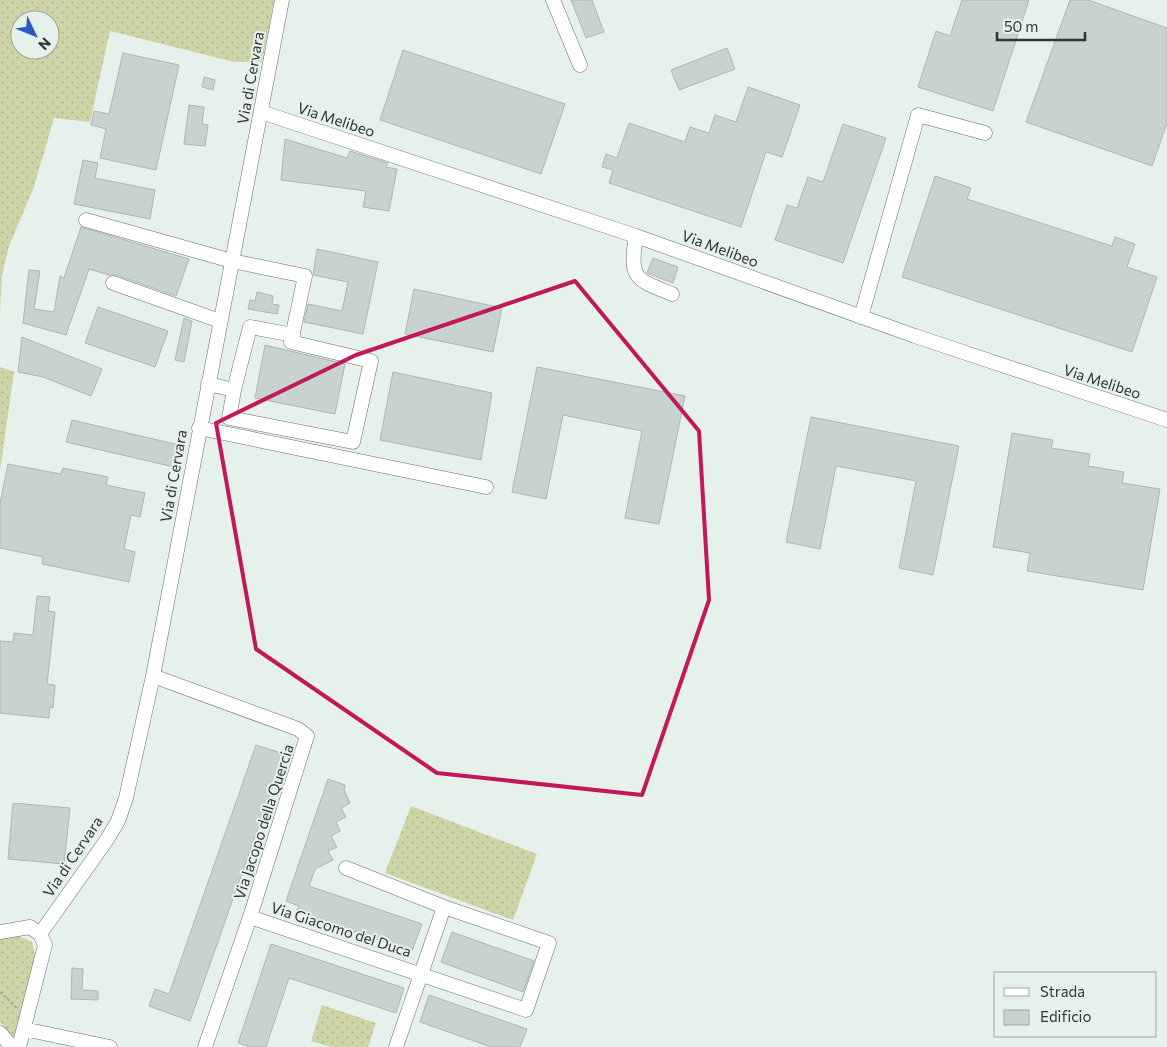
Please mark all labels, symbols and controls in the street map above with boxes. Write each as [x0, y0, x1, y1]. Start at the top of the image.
north arrow [10, 10, 60, 60]
scale bar [997, 10, 1084, 42]
text: 50 m [1004, 17, 1038, 35]
street label: Via di Cervara [233, 30, 267, 125]
text: N [35, 35, 55, 54]
street label: Via Melibeo [295, 98, 377, 140]
street label: Via Melibeo [679, 226, 761, 270]
street label: Via Melibeo [1061, 360, 1143, 402]
street label: Via di Cervara [156, 428, 190, 523]
street label: Via Jacopo della Quercia [229, 742, 297, 902]
street label: Via di Cervara [39, 813, 106, 900]
street label: Via Giacomo del Duca [269, 898, 414, 960]
legend [994, 972, 1157, 1037]
text: Strada [1040, 982, 1085, 1000]
text: Edificio [1040, 1007, 1091, 1025]

